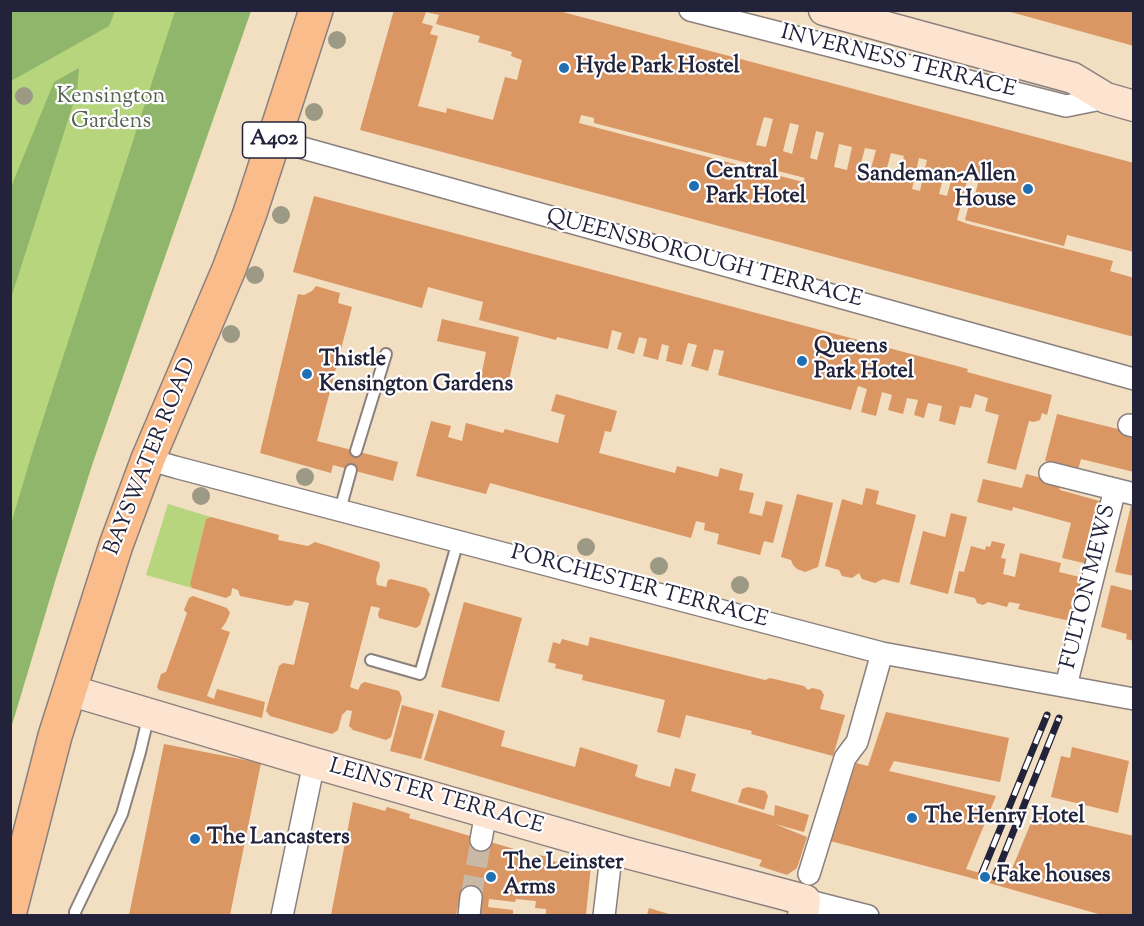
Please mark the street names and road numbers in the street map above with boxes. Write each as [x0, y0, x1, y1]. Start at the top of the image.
street label: INVERNESS TERRACE [778, 21, 1018, 105]
road number: A402 [242, 122, 306, 158]
street label: QUEENSBOROUGH TERRACE [543, 205, 865, 315]
street label: BAYSWATER ROAD [100, 355, 204, 559]
street label: FULTON MEWS [1057, 502, 1123, 672]
street label: PORCHESTER TERRACE [507, 541, 771, 635]
street label: LEINSTER TERRACE [326, 755, 546, 841]

